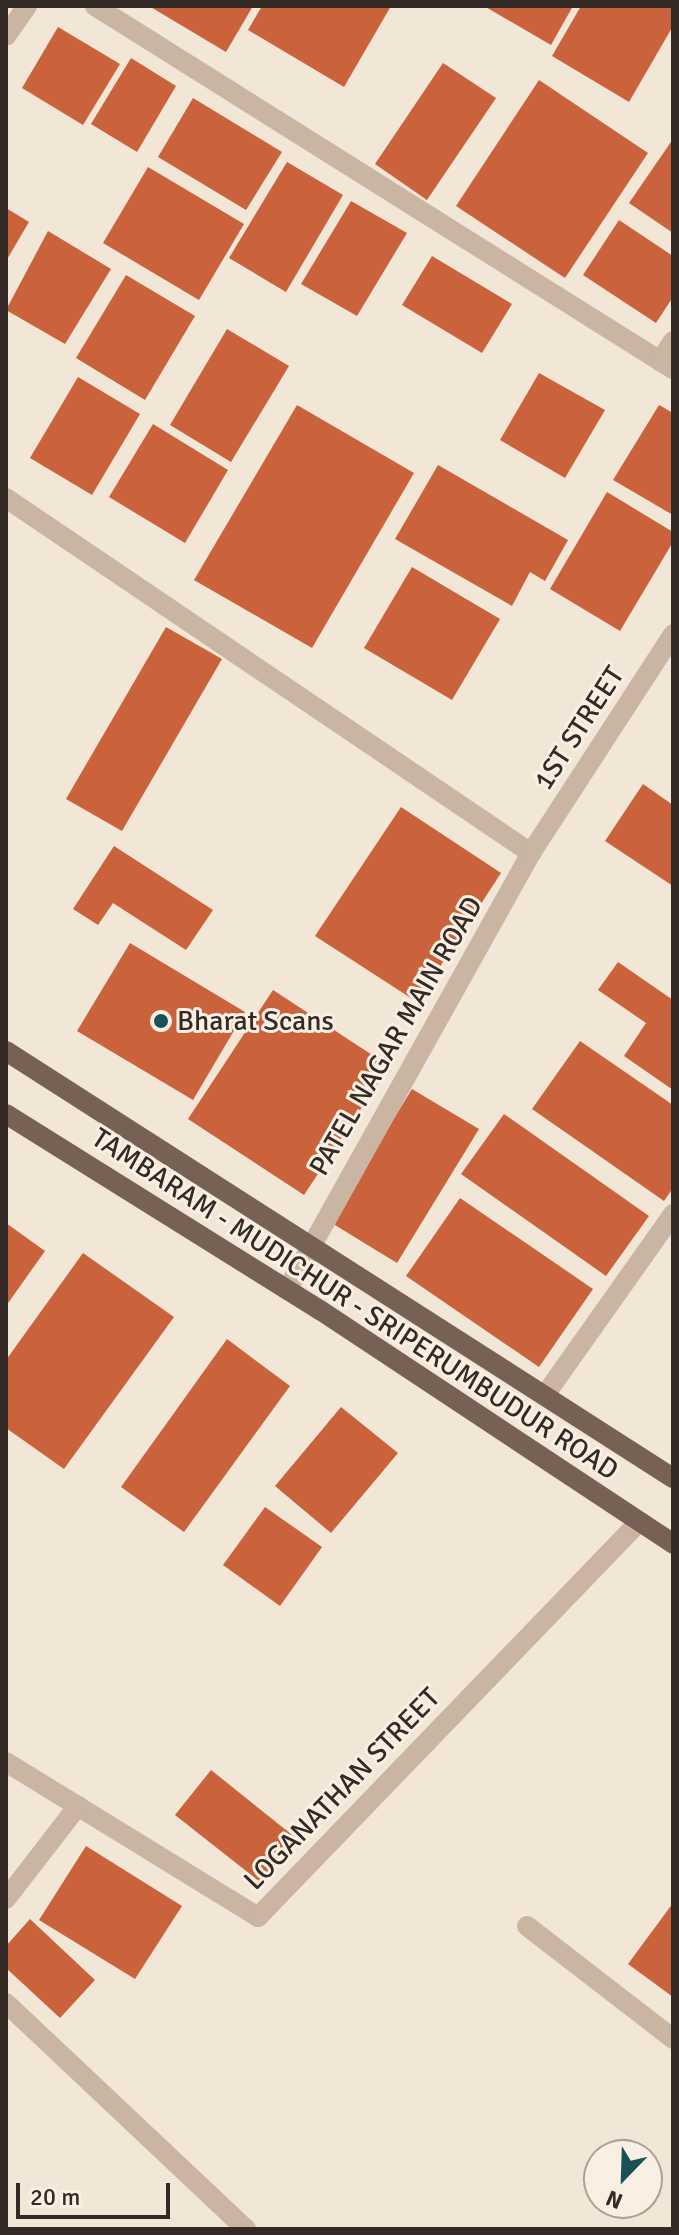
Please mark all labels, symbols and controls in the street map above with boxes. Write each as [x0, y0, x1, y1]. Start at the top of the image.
street label: 1ST STREET [527, 660, 631, 796]
street label: PATEL NAGAR MAIN ROAD [302, 891, 490, 1181]
place label: Bharat Scans [177, 1004, 334, 1038]
marker: Bharat Scans [152, 1012, 170, 1030]
street label: TAMBARAM - MUDICHUR - SRIPERUMBUDUR ROAD [86, 1121, 624, 1487]
street label: LOGANATHAN STREET [237, 1681, 447, 1897]
north arrow [583, 2139, 663, 2219]
scale bar [20, 2167, 174, 2217]
text: 20 m [30, 2182, 80, 2212]
text: N [602, 2184, 627, 2215]

